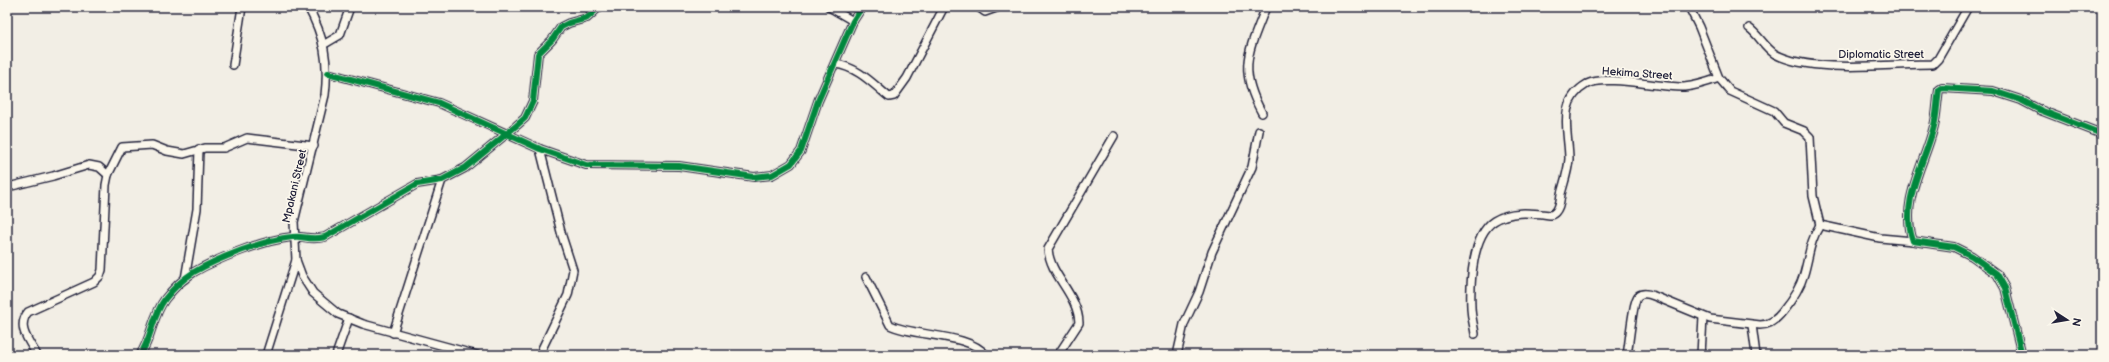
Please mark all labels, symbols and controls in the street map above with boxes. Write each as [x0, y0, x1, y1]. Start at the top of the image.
street label: Diplomatic Street [1838, 48, 1924, 61]
street label: Hekima Street [1601, 65, 1673, 82]
street label: Mpakani Street [280, 147, 309, 224]
north arrow [2047, 300, 2087, 340]
text: N [2069, 317, 2084, 327]

